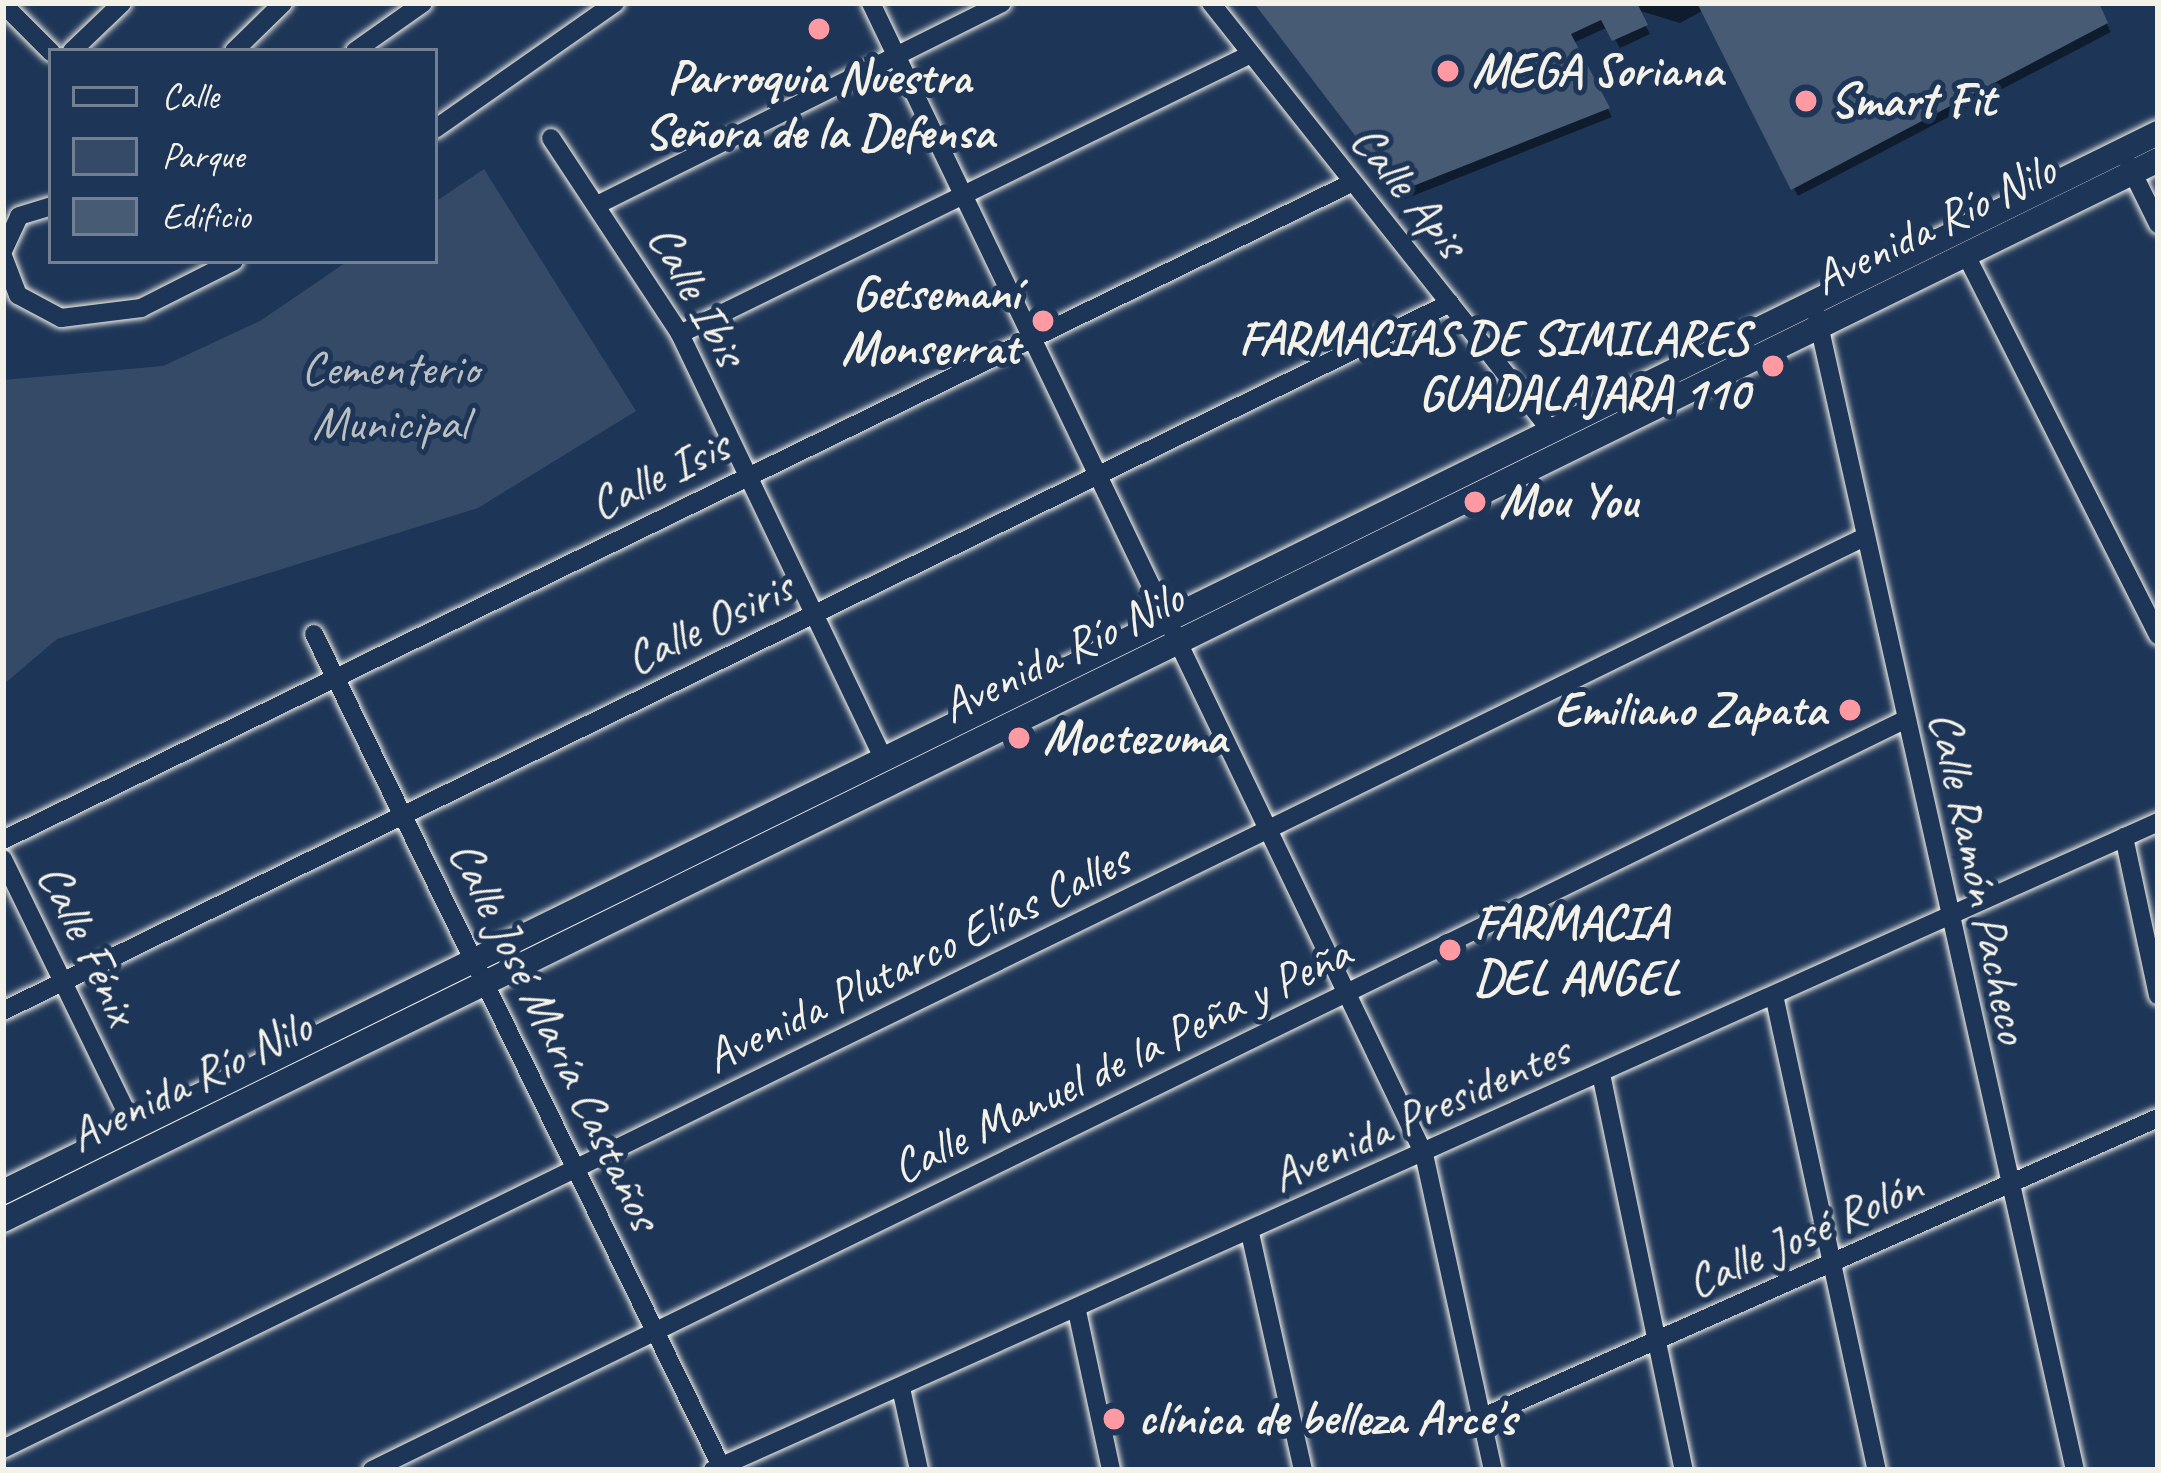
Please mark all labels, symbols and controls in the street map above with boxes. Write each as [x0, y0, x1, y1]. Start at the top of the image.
marker: Parroquia Nuestra Señora de la Defensa [806, 16, 832, 42]
place label: MEGA Soriana [1472, 42, 1724, 100]
legend [48, 48, 438, 264]
place label: Parroquia Nuestra Señora de la Defensa [645, 48, 993, 161]
marker: MEGA Soriana [1435, 58, 1461, 84]
place label: Smart Fit [1830, 72, 1995, 130]
text: Calle [162, 73, 219, 119]
marker: Smart Fit [1793, 88, 1819, 114]
street label: Calle Apis [1338, 113, 1480, 269]
text: Parque [162, 133, 245, 179]
street label: Avenida Río Nilo [1803, 140, 2065, 308]
text: Edificio [162, 193, 251, 239]
street label: Calle Ibis [635, 214, 759, 376]
place label: Getsemaní Monserrat [841, 264, 1019, 377]
marker: Getsemaní Monserrat [1030, 308, 1056, 334]
place label: FARMACIAS DE SIMILARES GUADALAJARA 110 [1239, 309, 1749, 422]
park label: Cementerio Municipal [301, 339, 479, 452]
marker: FARMACIAS DE SIMILARES GUADALAJARA 110 [1760, 353, 1786, 379]
street label: Calle Isis [580, 417, 738, 533]
place label: Mou You [1499, 473, 1637, 531]
marker: Mou You [1462, 489, 1488, 515]
street label: Calle Osiris [616, 558, 802, 688]
street label: Avenida Río Nilo [931, 568, 1193, 736]
place label: Emiliano Zapata [1555, 681, 1826, 739]
marker: Emiliano Zapata [1837, 697, 1863, 723]
street label: Calle Ramón Pacheco [1915, 704, 2043, 1050]
place label: Moctezuma [1043, 709, 1226, 767]
marker: Moctezuma [1006, 725, 1032, 751]
street label: Avenida Plutarco Elías Calles [695, 830, 1139, 1086]
street label: Calle José María Castaños [436, 831, 674, 1239]
street label: Calle Fénix [25, 854, 151, 1034]
place label: FARMACIA DEL ANGEL [1474, 893, 1685, 1006]
street label: Calle Manuel de la Peña y Peña [882, 924, 1360, 1196]
marker: FARMACIA DEL ANGEL [1437, 937, 1463, 963]
street label: Avenida Río Nilo [59, 997, 321, 1165]
street label: Avenida Presidentes [1262, 1022, 1578, 1204]
street label: Calle José Rolón [1678, 1157, 1930, 1311]
place label: clínica de belleza Arce's [1138, 1390, 1514, 1448]
marker: clínica de belleza Arce's [1101, 1406, 1127, 1432]

